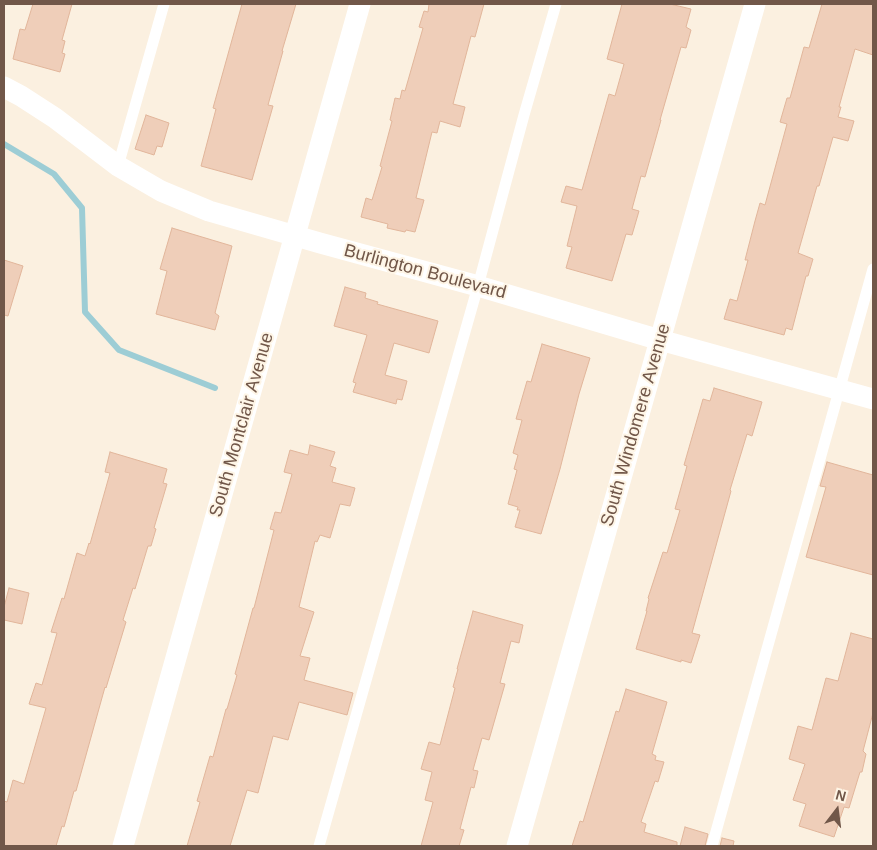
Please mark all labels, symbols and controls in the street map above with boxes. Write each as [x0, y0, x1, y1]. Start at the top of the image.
street label: Burlington Boulevard [341, 240, 509, 304]
street label: South Windomere Avenue [597, 321, 675, 529]
street label: South Montclair Avenue [205, 330, 279, 520]
north arrow [812, 785, 862, 835]
text: N [834, 786, 848, 805]

